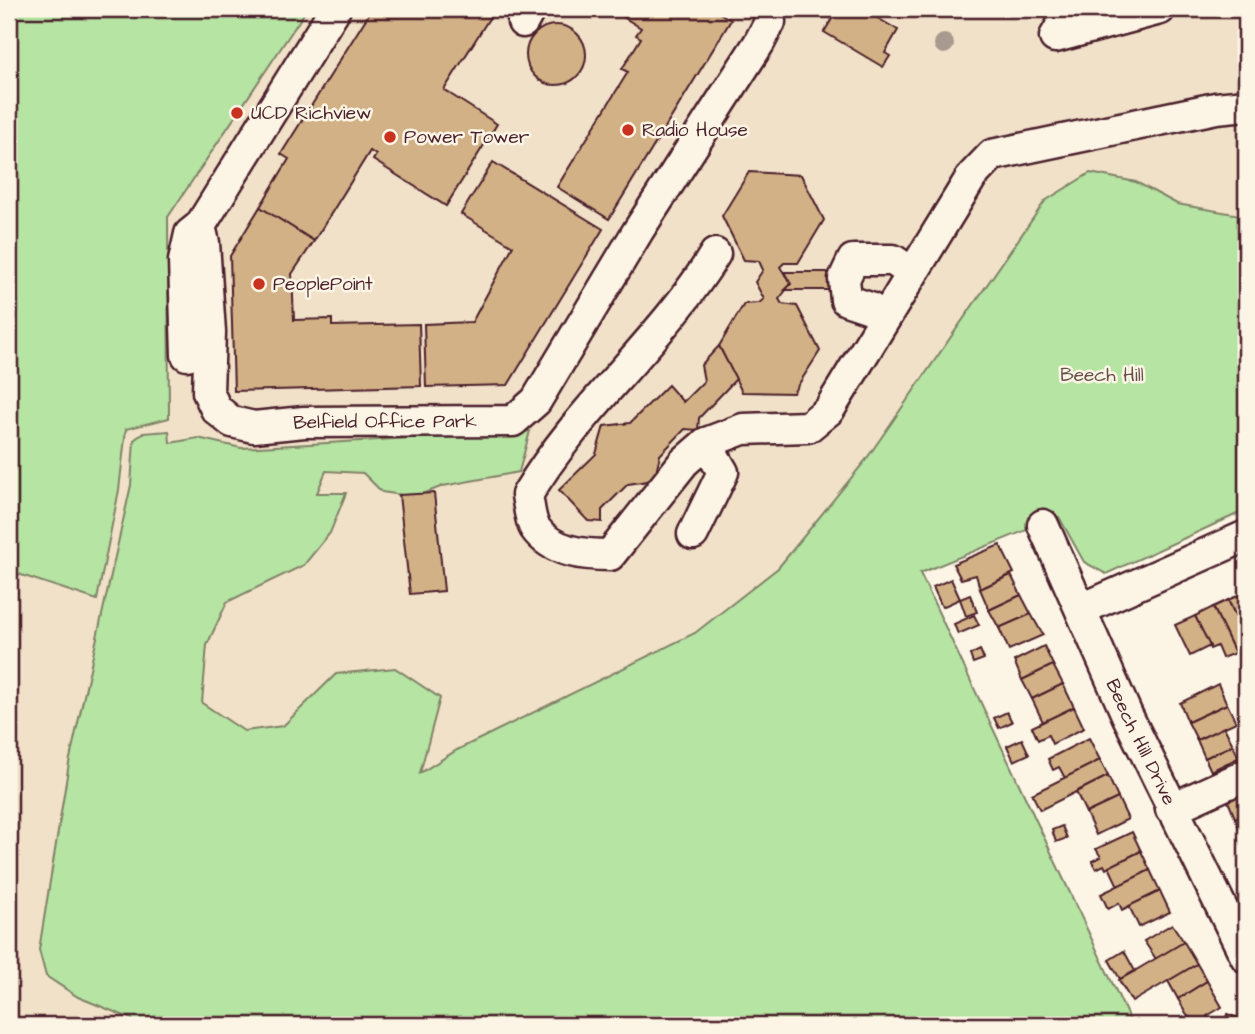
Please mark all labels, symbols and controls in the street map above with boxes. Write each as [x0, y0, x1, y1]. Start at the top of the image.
place label: UCD Richview [251, 100, 371, 127]
marker: UCD Richview [229, 105, 245, 121]
place label: Radio House [642, 117, 748, 144]
marker: Radio House [620, 122, 636, 138]
place label: Power Tower [404, 124, 530, 151]
marker: Power Tower [382, 129, 398, 145]
place label: PeoplePoint [273, 271, 373, 298]
marker: PeoplePoint [251, 276, 267, 292]
park label: Beech Hill [1060, 362, 1144, 389]
street label: Belfield Office Park [292, 408, 477, 437]
street label: Beech Hill Drive [1099, 675, 1183, 810]

